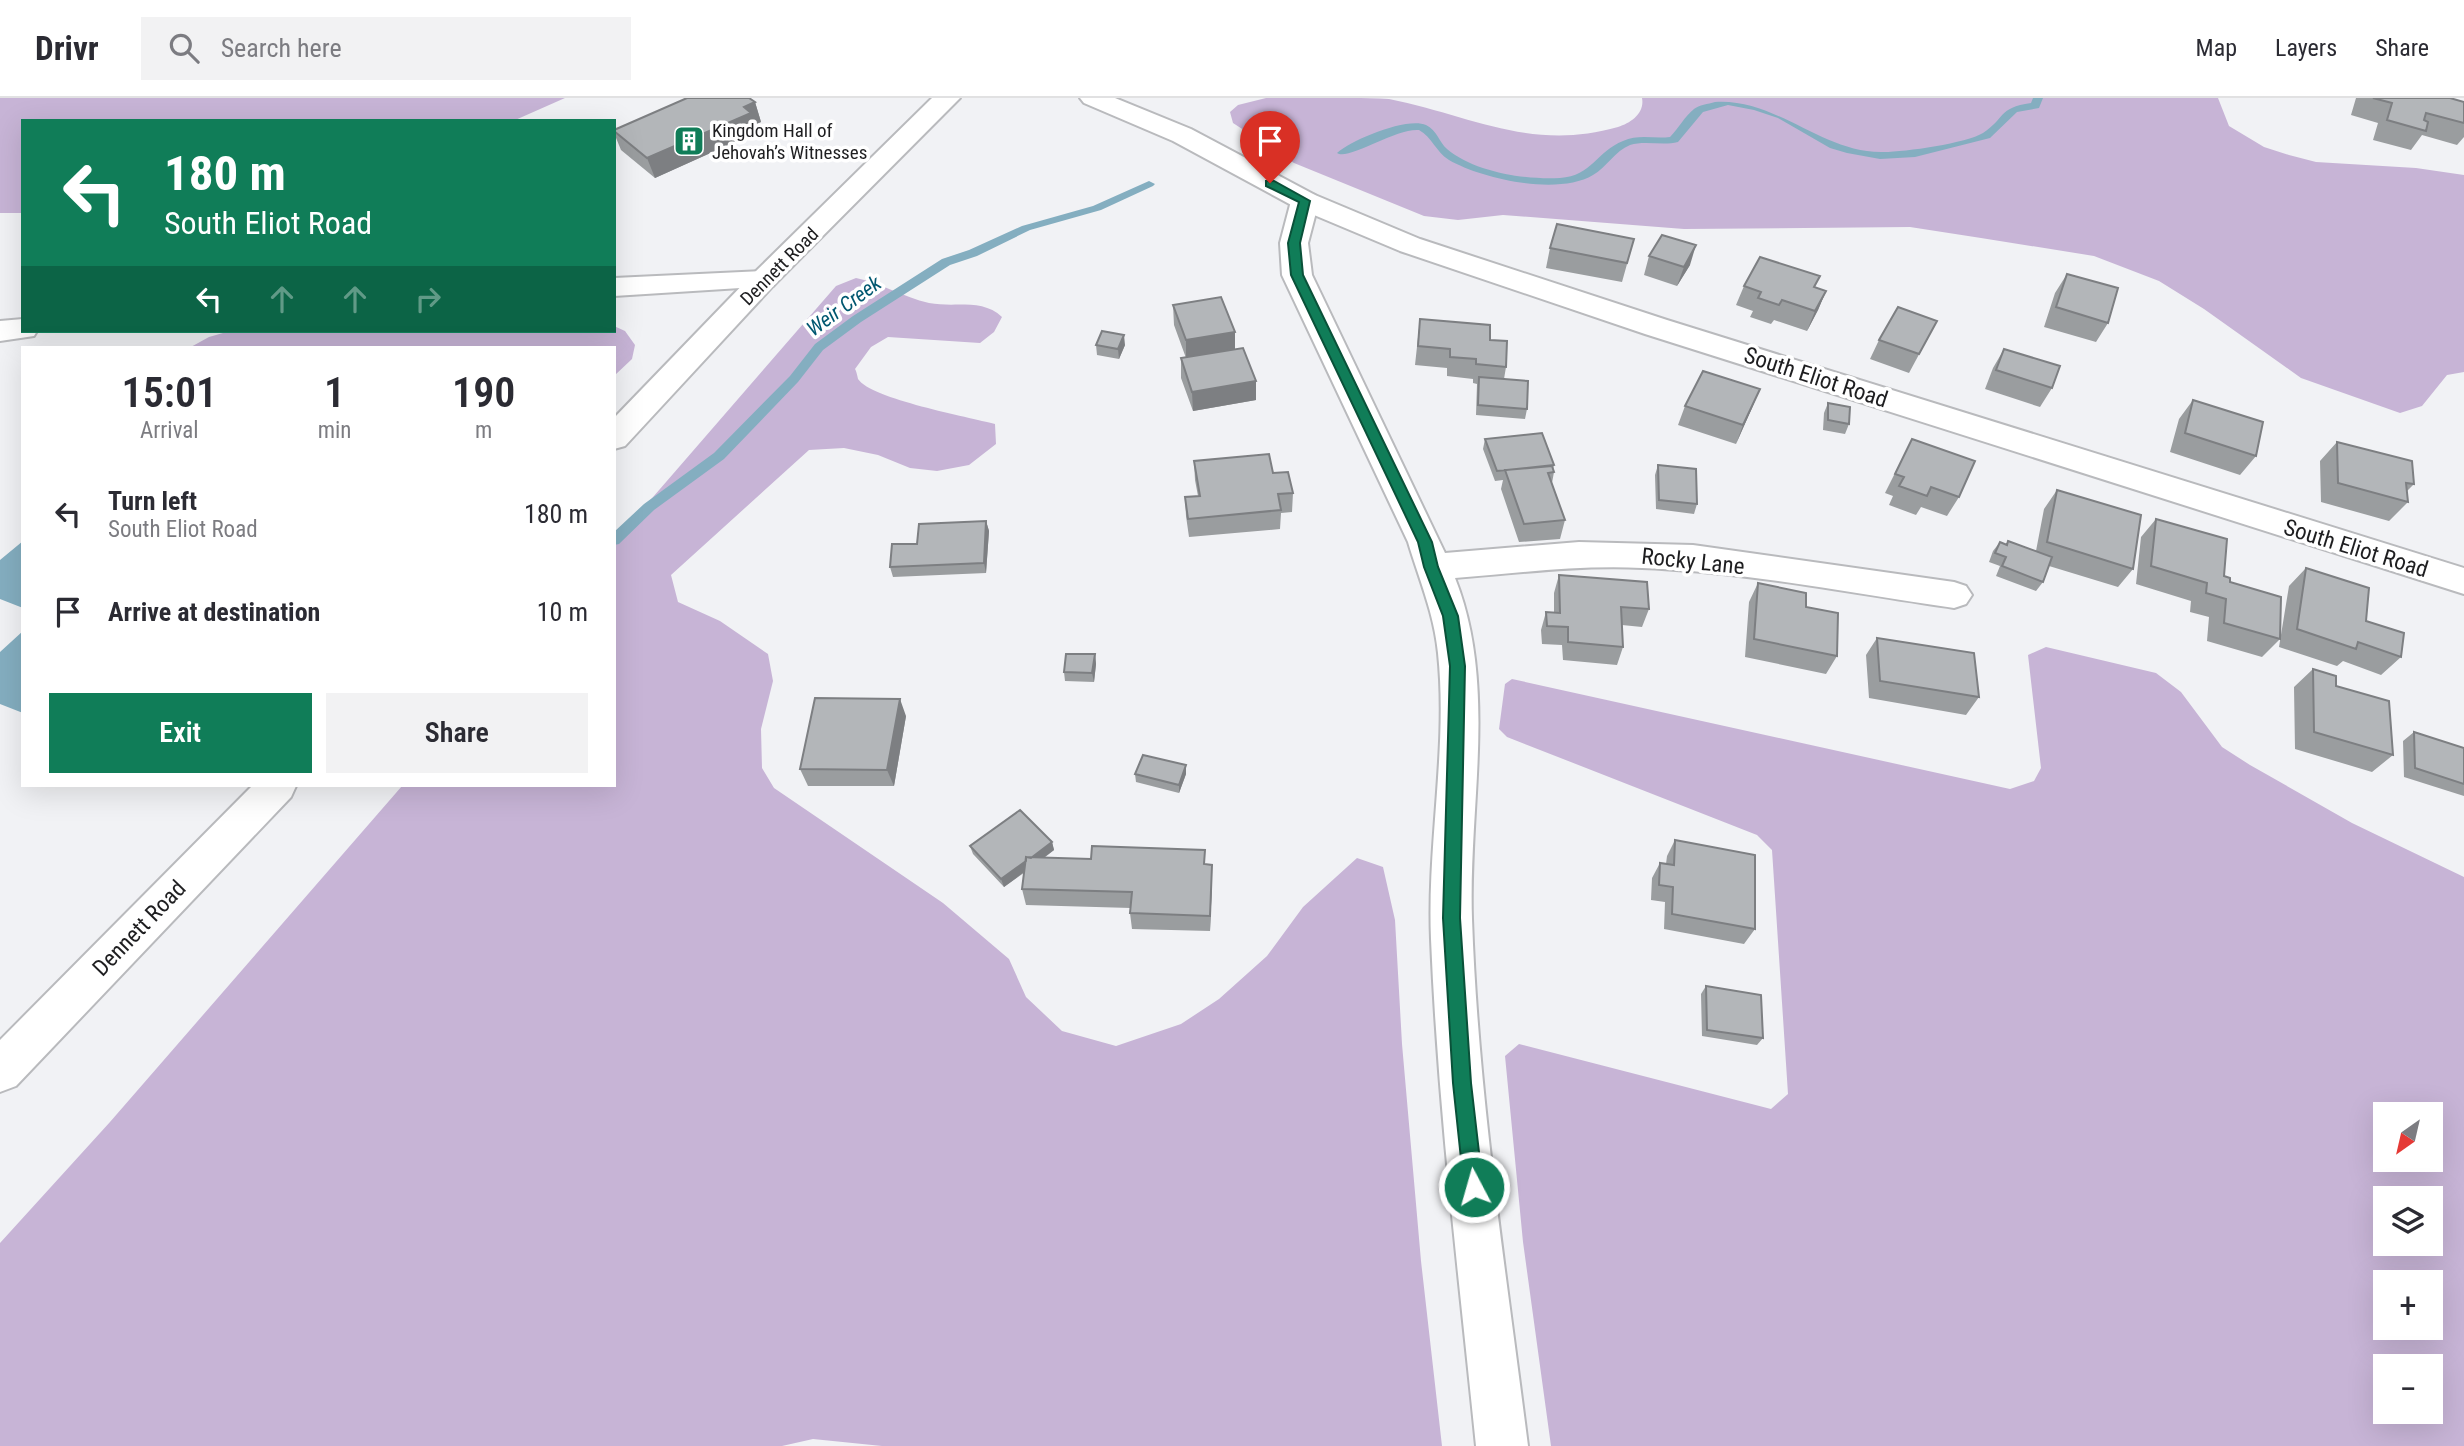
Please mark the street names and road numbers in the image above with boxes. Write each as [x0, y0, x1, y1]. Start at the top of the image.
street label: Dennett Road [736, 223, 823, 310]
street label: South Eliot Road [1741, 342, 1891, 413]
street label: South Eliot Road [2280, 514, 2431, 583]
street label: Rocky Lane [1640, 543, 1746, 580]
street label: Dennett Road [87, 875, 191, 982]

